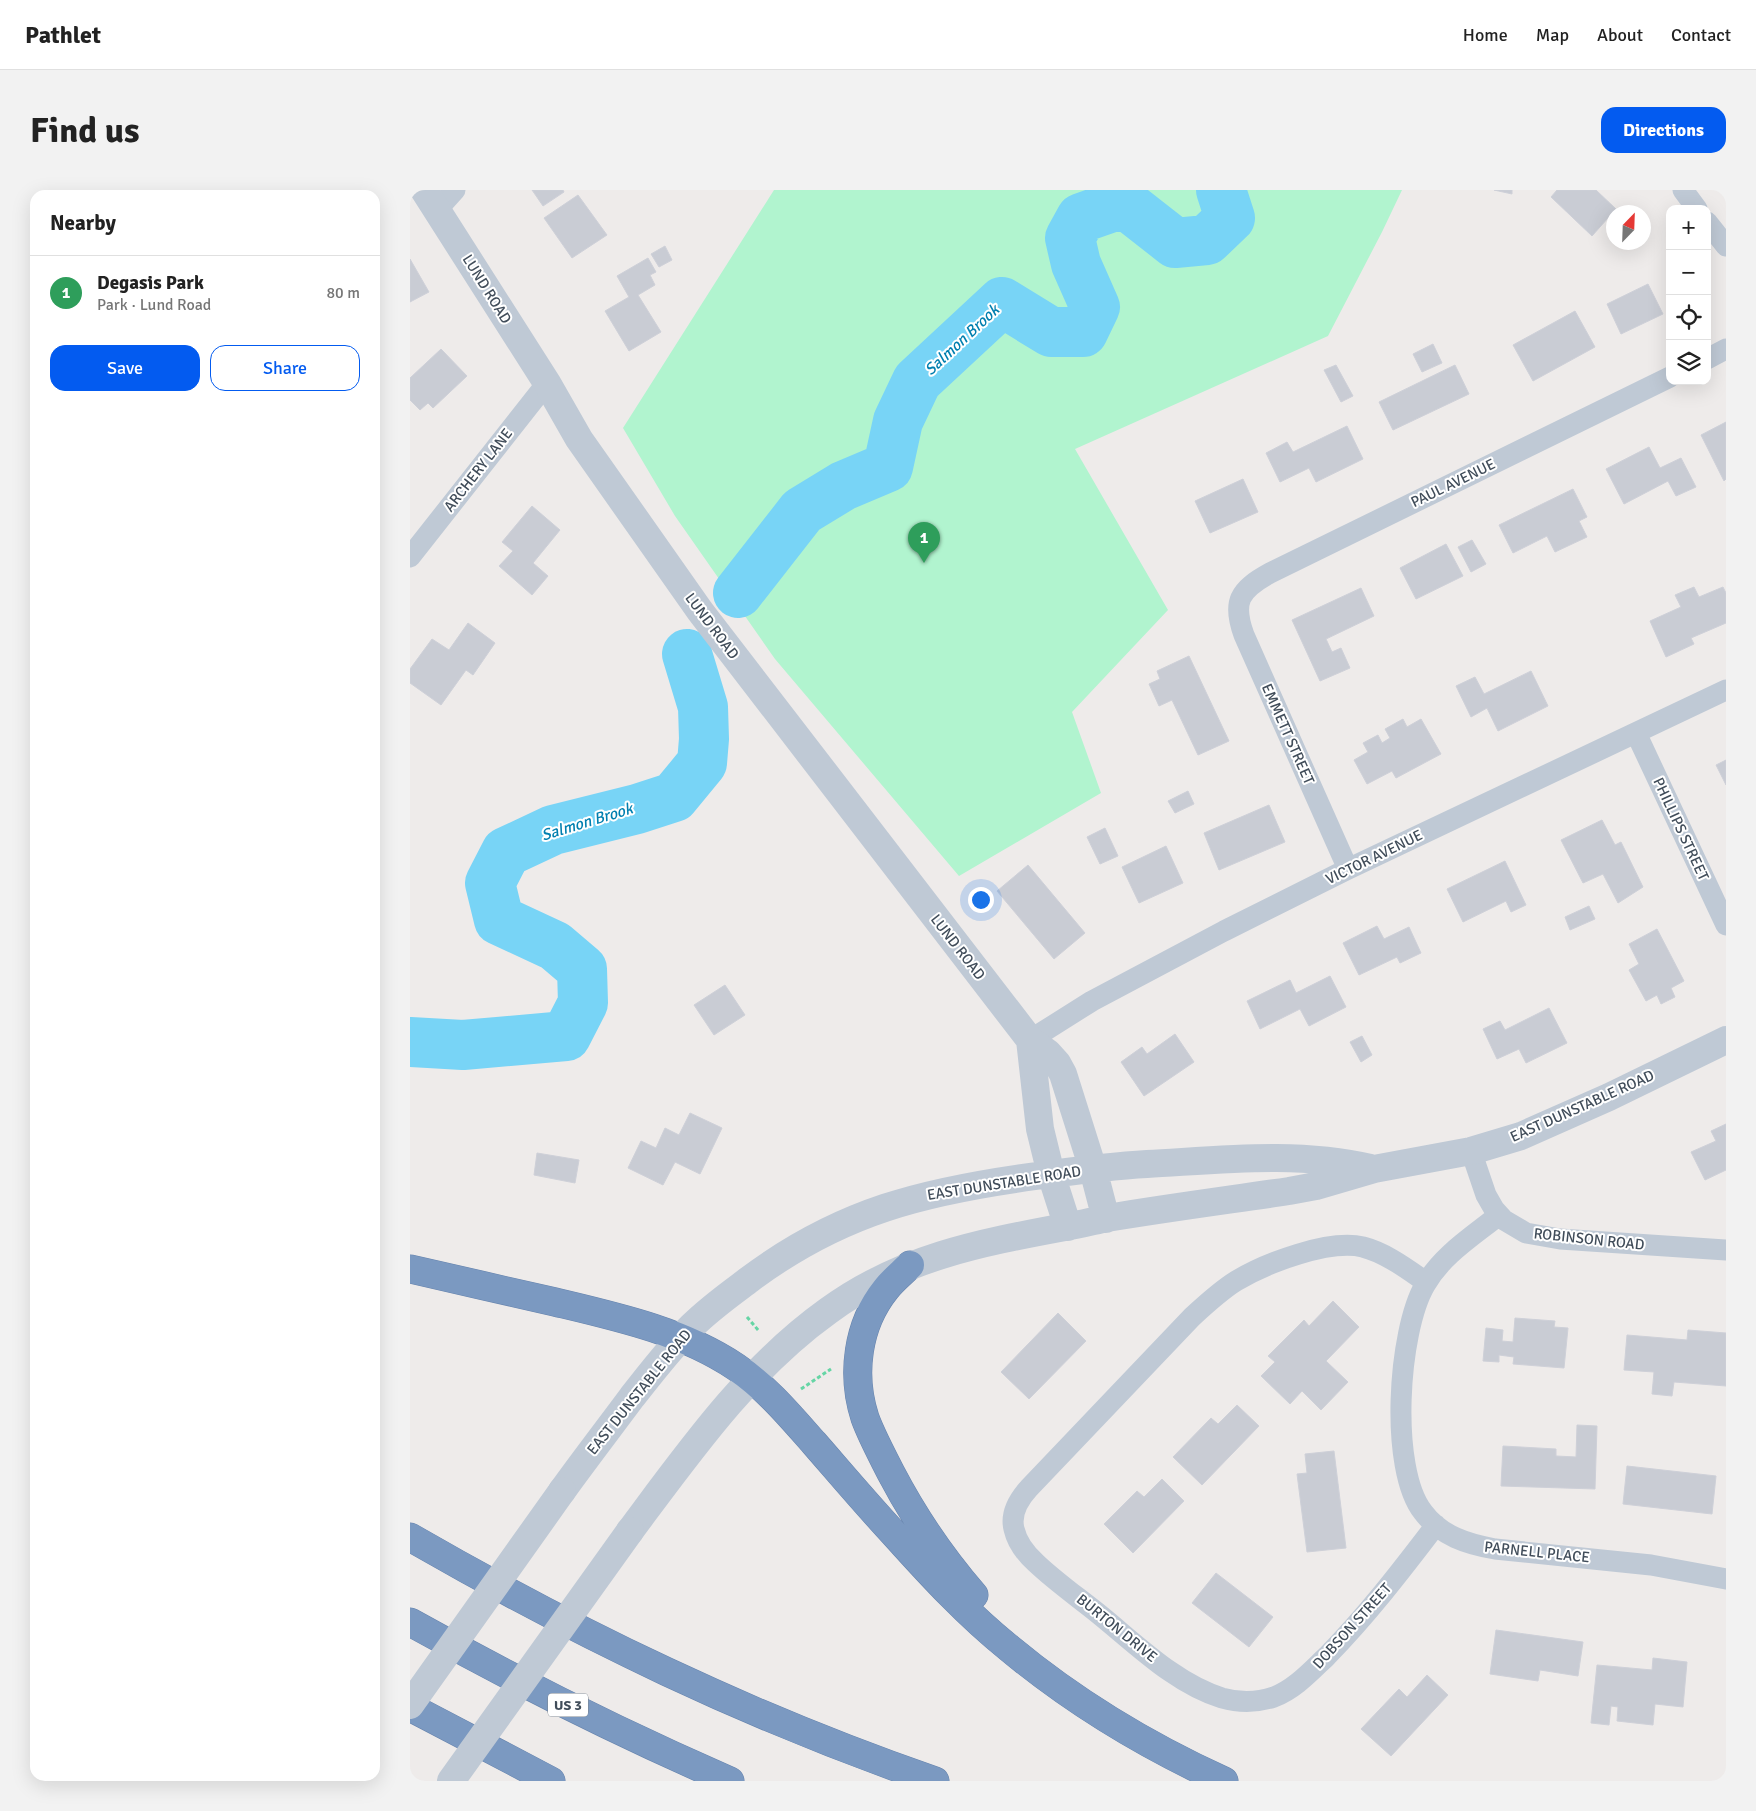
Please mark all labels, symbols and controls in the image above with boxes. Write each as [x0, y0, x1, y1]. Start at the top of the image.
text: Pathlet [25, 20, 101, 50]
text: Home [1463, 24, 1508, 46]
text: Map [1536, 24, 1569, 46]
text: About [1597, 24, 1643, 46]
text: Contact [1671, 24, 1731, 46]
button: Directions [1601, 107, 1726, 153]
text: Find us [30, 109, 140, 152]
north arrow [1606, 205, 1651, 250]
map controls [1666, 205, 1711, 385]
button: + [1666, 205, 1711, 250]
text: Nearby [50, 210, 116, 236]
button: − [1666, 250, 1711, 295]
street label: LUND ROAD [459, 251, 515, 327]
text: Degasis Park [97, 271, 204, 295]
text: 1 [62, 283, 70, 303]
text: 80 m [326, 283, 360, 303]
text: Park · Lund Road [97, 295, 211, 315]
button: locate [1666, 295, 1711, 340]
water label: Salmon Brook [921, 299, 1005, 380]
button: layers [1666, 340, 1711, 385]
button: Save [50, 345, 200, 391]
button: Share [210, 345, 360, 391]
street label: ARCHERY LANE [440, 425, 516, 515]
street label: PAUL AVENUE [1408, 455, 1498, 511]
pin: 1 [908, 522, 940, 563]
street label: LUND ROAD [681, 589, 743, 663]
street label: EMMETT STREET [1258, 681, 1319, 788]
street label: PHILLIPS STREET [1649, 775, 1713, 884]
water label: Salmon Brook [539, 798, 637, 845]
street label: VICTOR AVENUE [1323, 826, 1425, 888]
your location [968, 887, 994, 913]
street label: LUND ROAD [927, 911, 989, 983]
street label: EAST DUNSTABLE ROAD [1507, 1066, 1657, 1146]
street label: EAST DUNSTABLE ROAD [926, 1162, 1082, 1204]
street label: ROBINSON ROAD [1533, 1224, 1645, 1254]
street label: EAST DUNSTABLE ROAD [583, 1326, 695, 1458]
street label: PARNELL PLACE [1483, 1538, 1591, 1566]
street label: DOBSON STREET [1309, 1579, 1396, 1673]
street label: BURTON DRIVE [1073, 1590, 1161, 1666]
road number: US 3 [548, 1694, 588, 1716]

